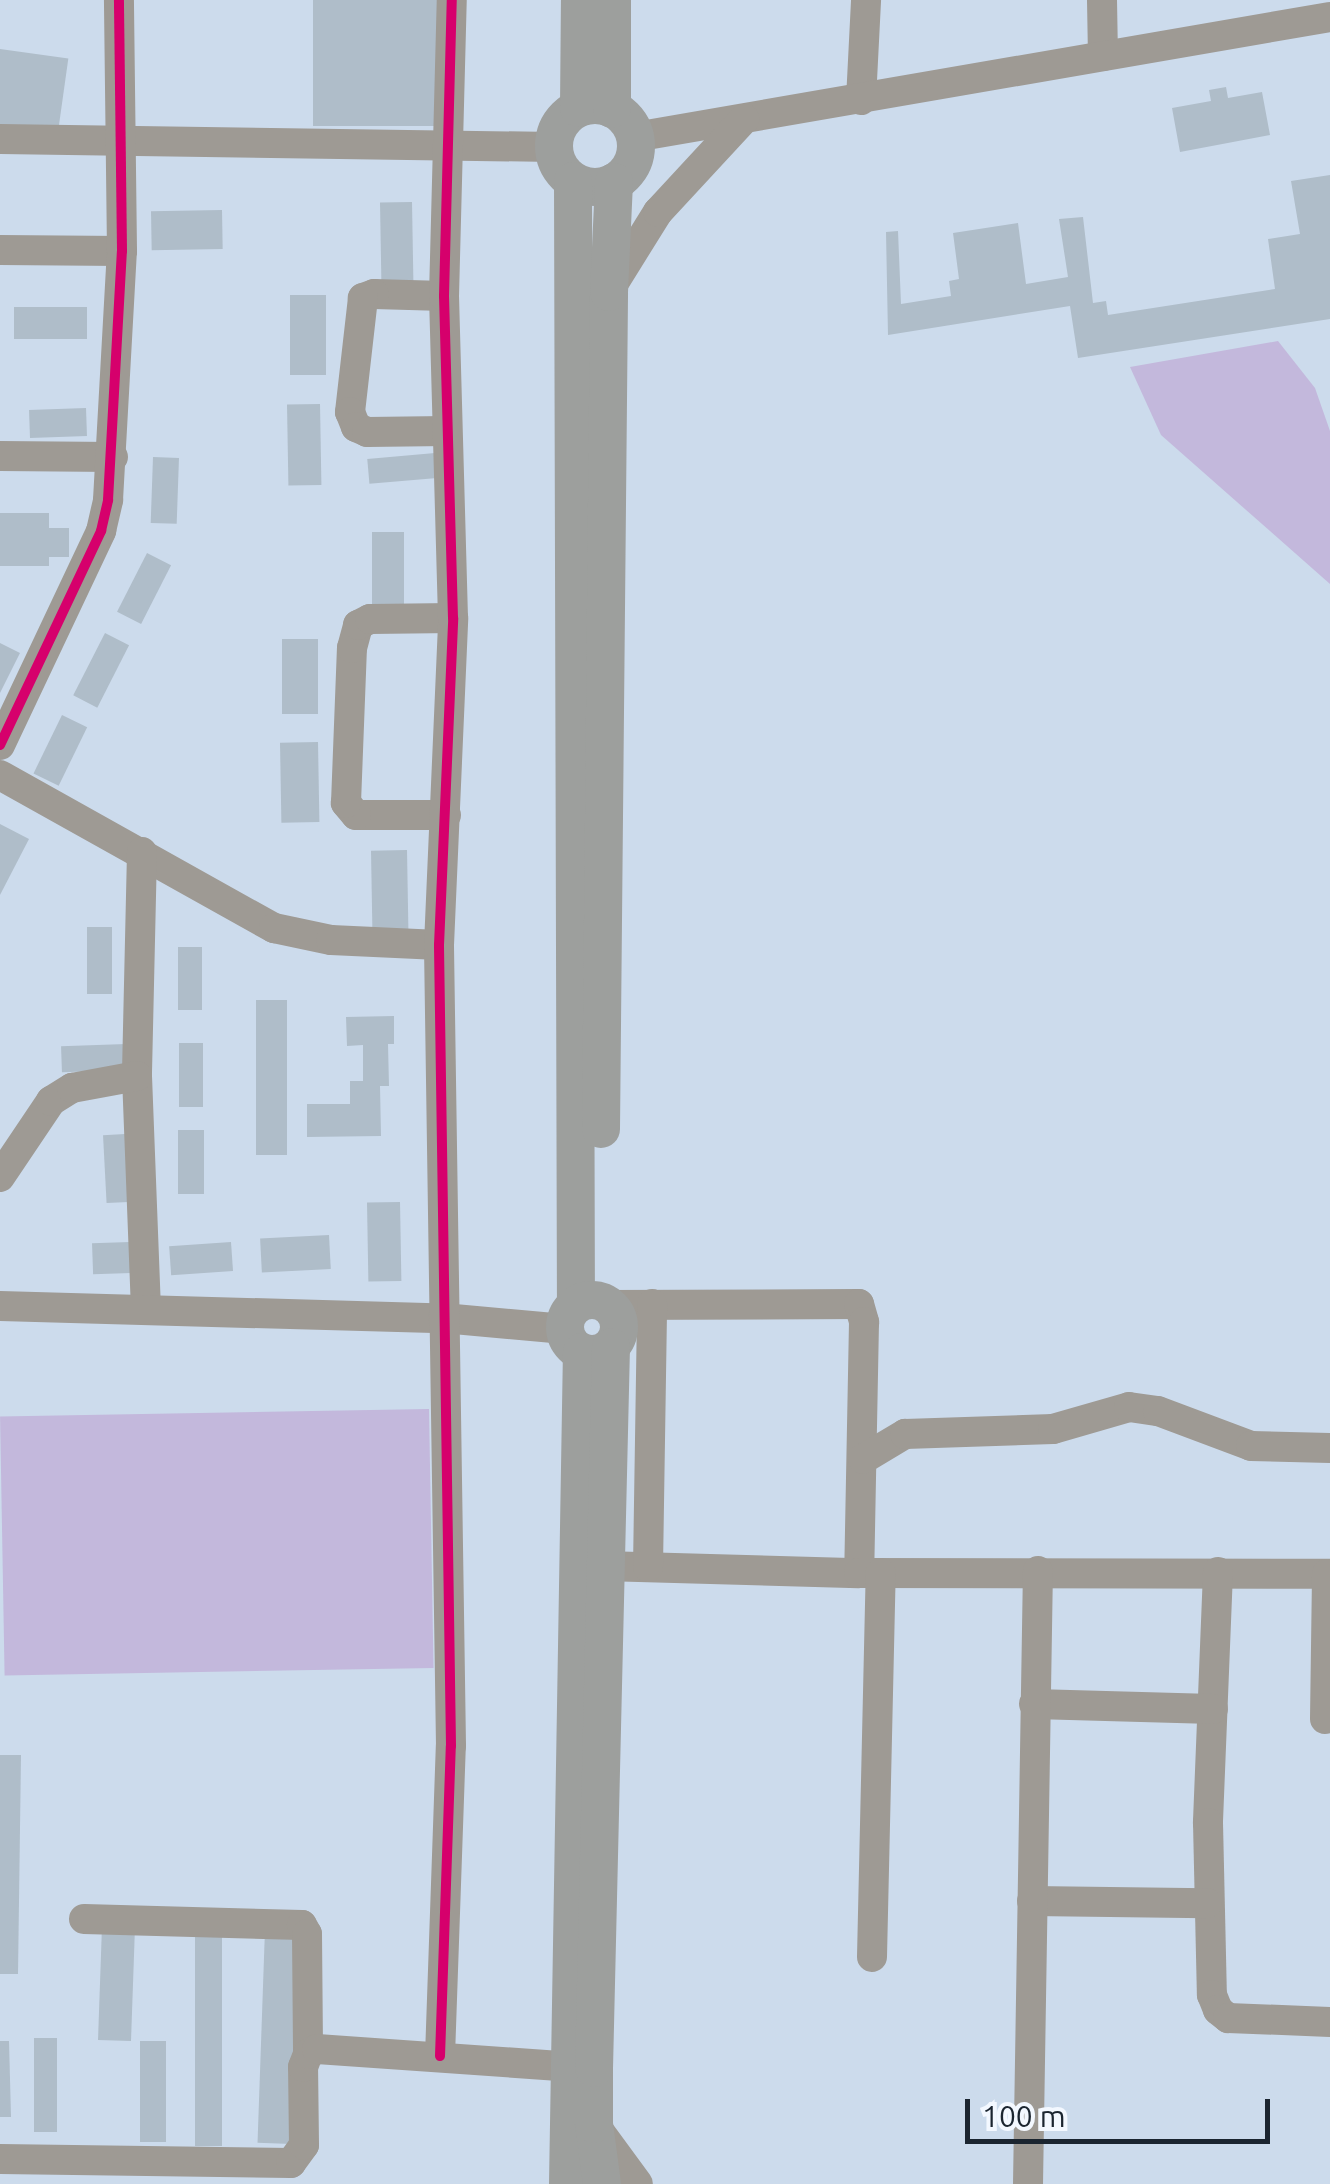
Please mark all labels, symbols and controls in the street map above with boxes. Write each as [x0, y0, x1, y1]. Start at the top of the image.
scale bar [970, 2079, 1275, 2141]
text: 100 m [982, 2099, 1066, 2133]

